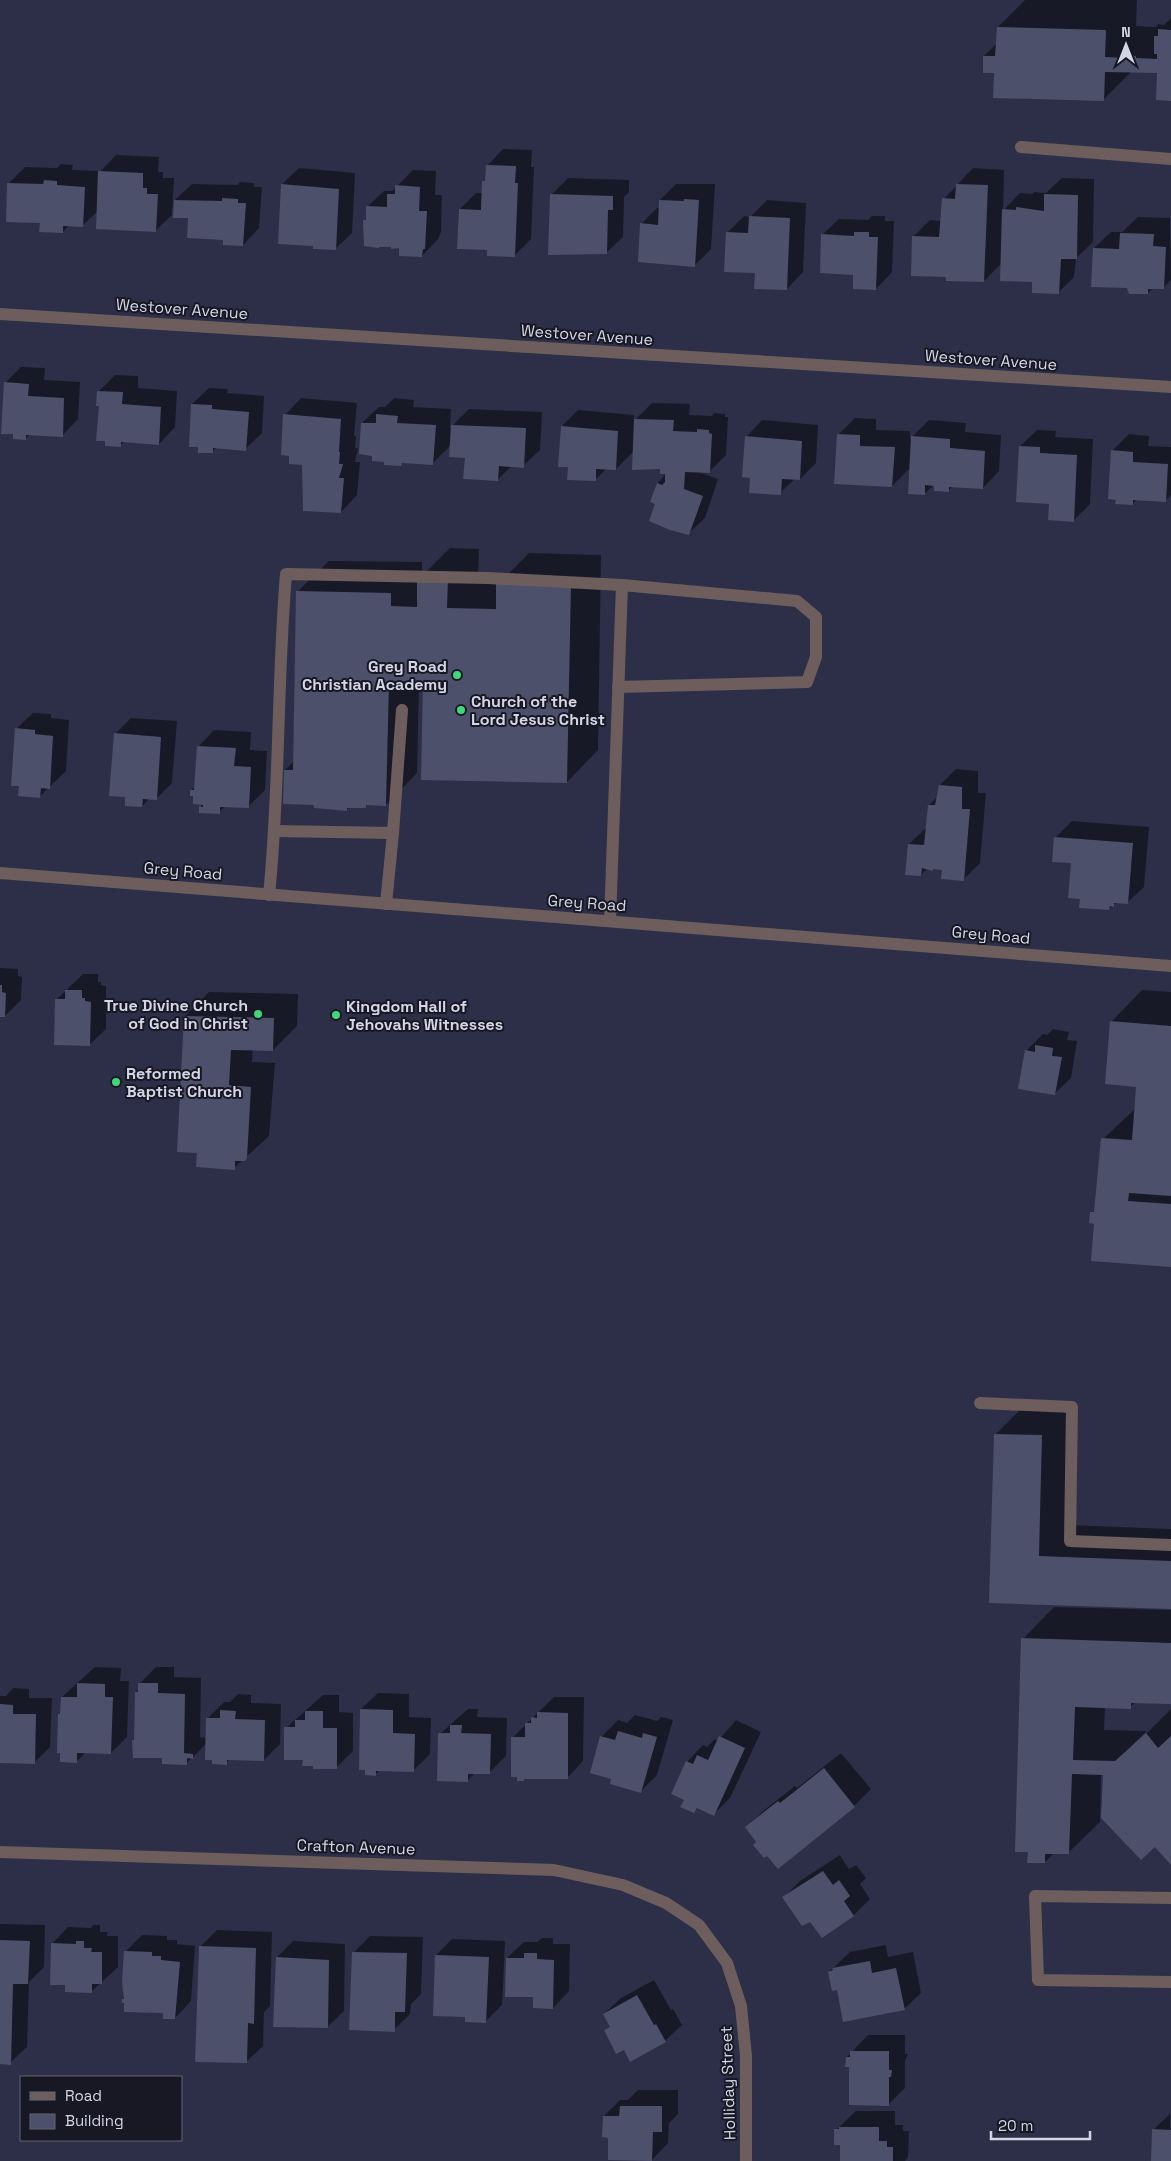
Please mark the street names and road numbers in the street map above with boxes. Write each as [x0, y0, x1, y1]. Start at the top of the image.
street label: Westover Avenue [115, 294, 249, 324]
street label: Westover Avenue [520, 320, 654, 350]
street label: Westover Avenue [924, 345, 1058, 375]
street label: Grey Road [143, 857, 223, 885]
street label: Grey Road [547, 890, 627, 916]
street label: Grey Road [951, 921, 1031, 949]
street label: Crafton Avenue [296, 1834, 416, 1860]
street label: Holliday Street [716, 2026, 740, 2140]

